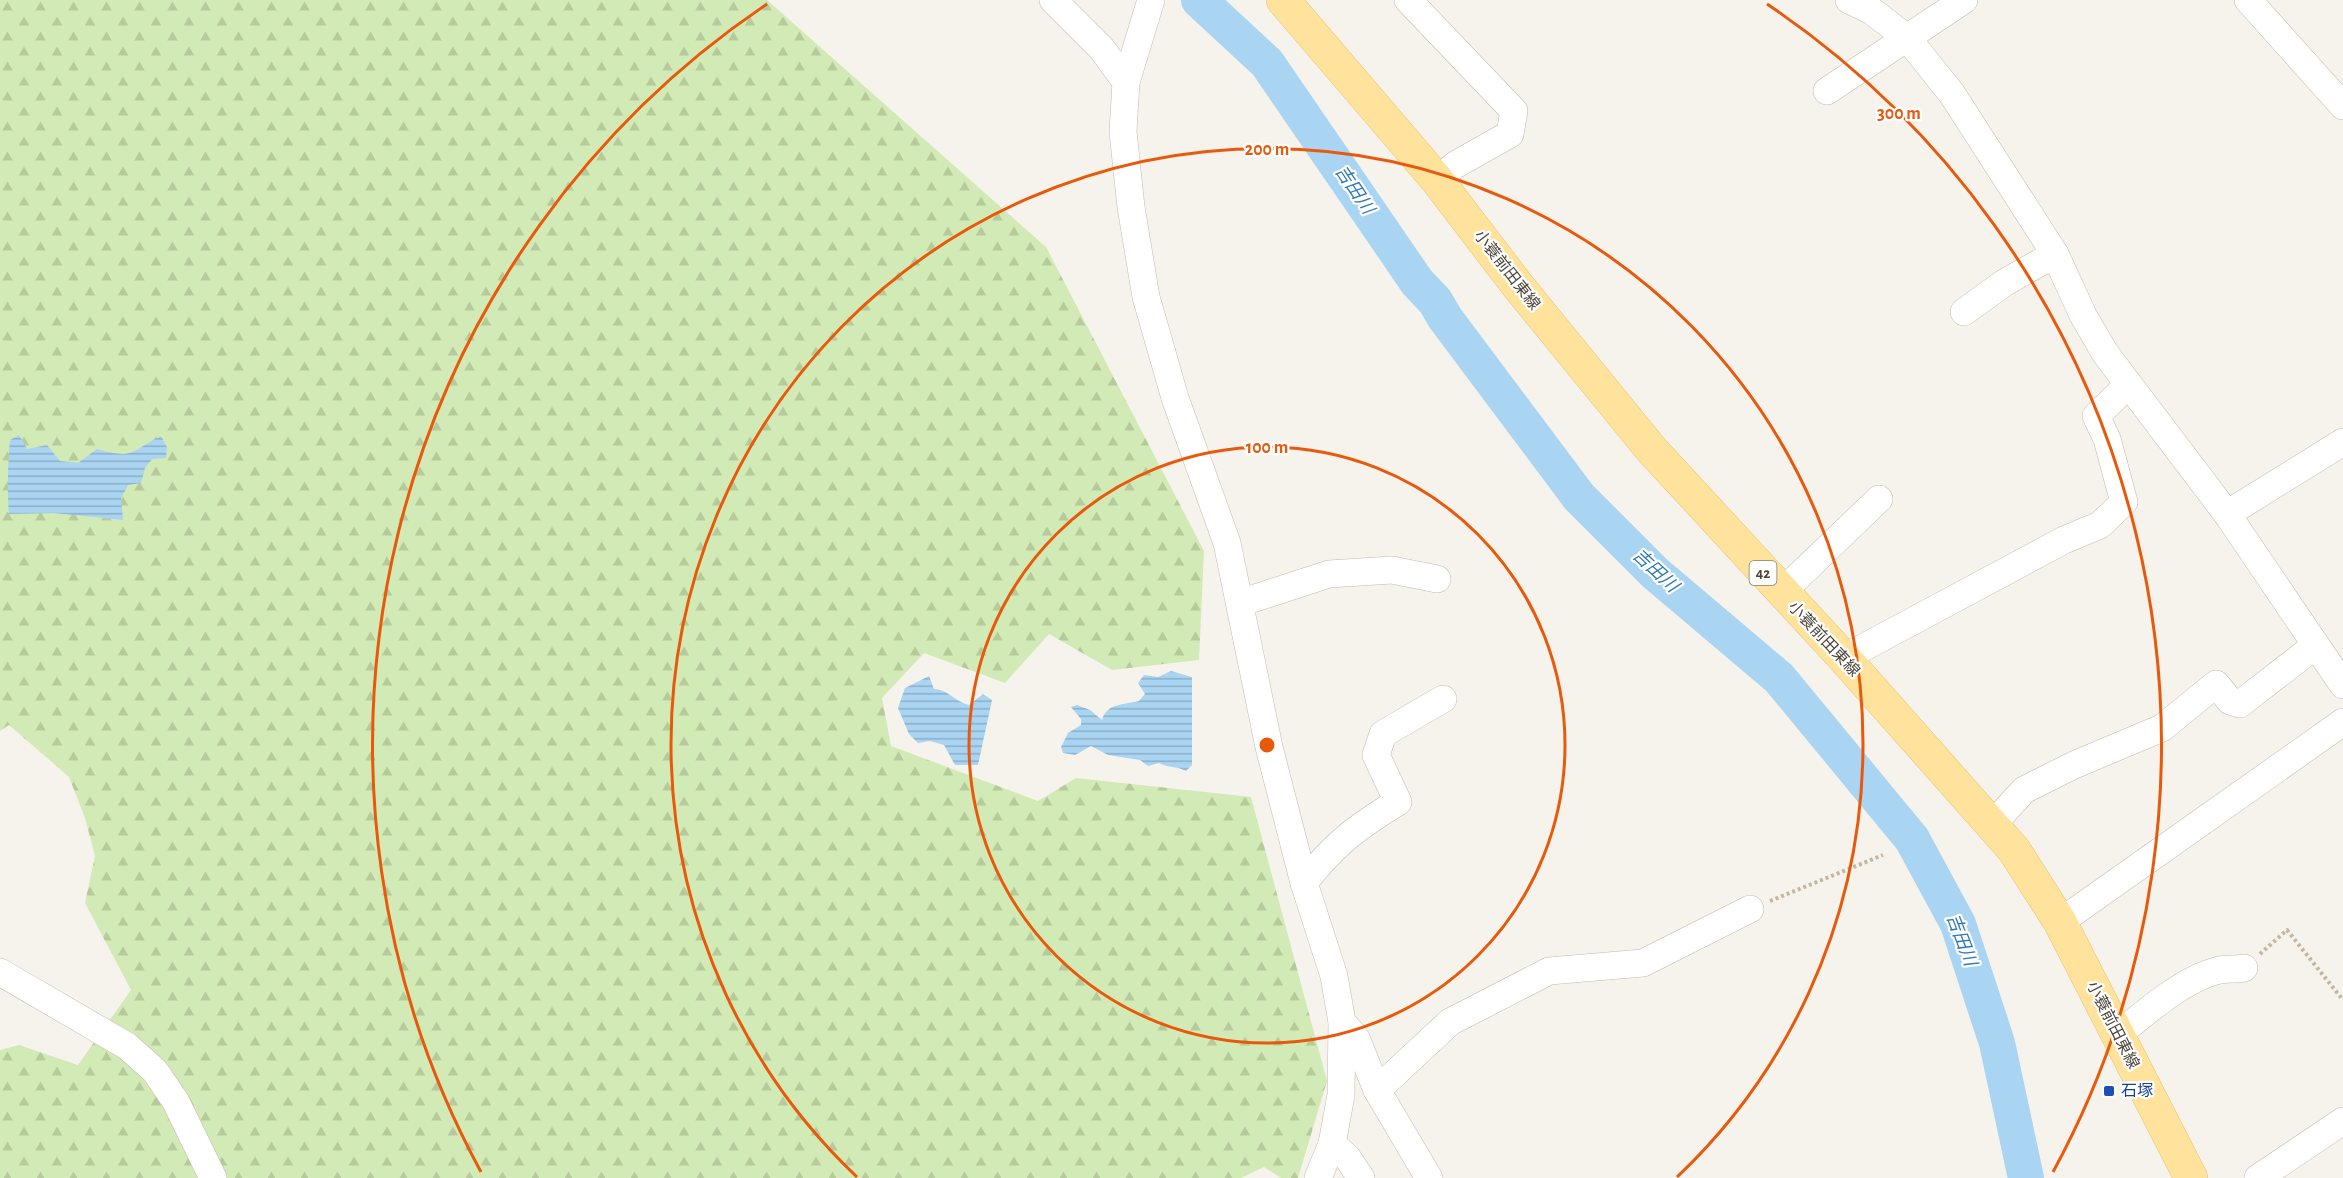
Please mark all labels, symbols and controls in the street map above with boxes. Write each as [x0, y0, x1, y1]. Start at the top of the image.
text: 300 m [1877, 105, 1921, 123]
text: 200 m [1245, 141, 1289, 159]
water label: 吉田川 [1331, 161, 1379, 219]
street label: 小蓑前田東線 [1471, 227, 1544, 313]
text: 100 m [1246, 439, 1288, 457]
water label: 吉田川 [1629, 545, 1684, 597]
road number: 42 [1750, 561, 1776, 585]
street label: 小蓑前田東線 [1785, 598, 1863, 680]
centre of rings [1257, 735, 1277, 755]
water label: 吉田川 [1943, 911, 1982, 970]
street label: 小蓑前田東線 [2084, 978, 2143, 1071]
place label: 石塚 [2121, 1083, 2153, 1099]
marker: 石塚 [2102, 1084, 2116, 1098]

